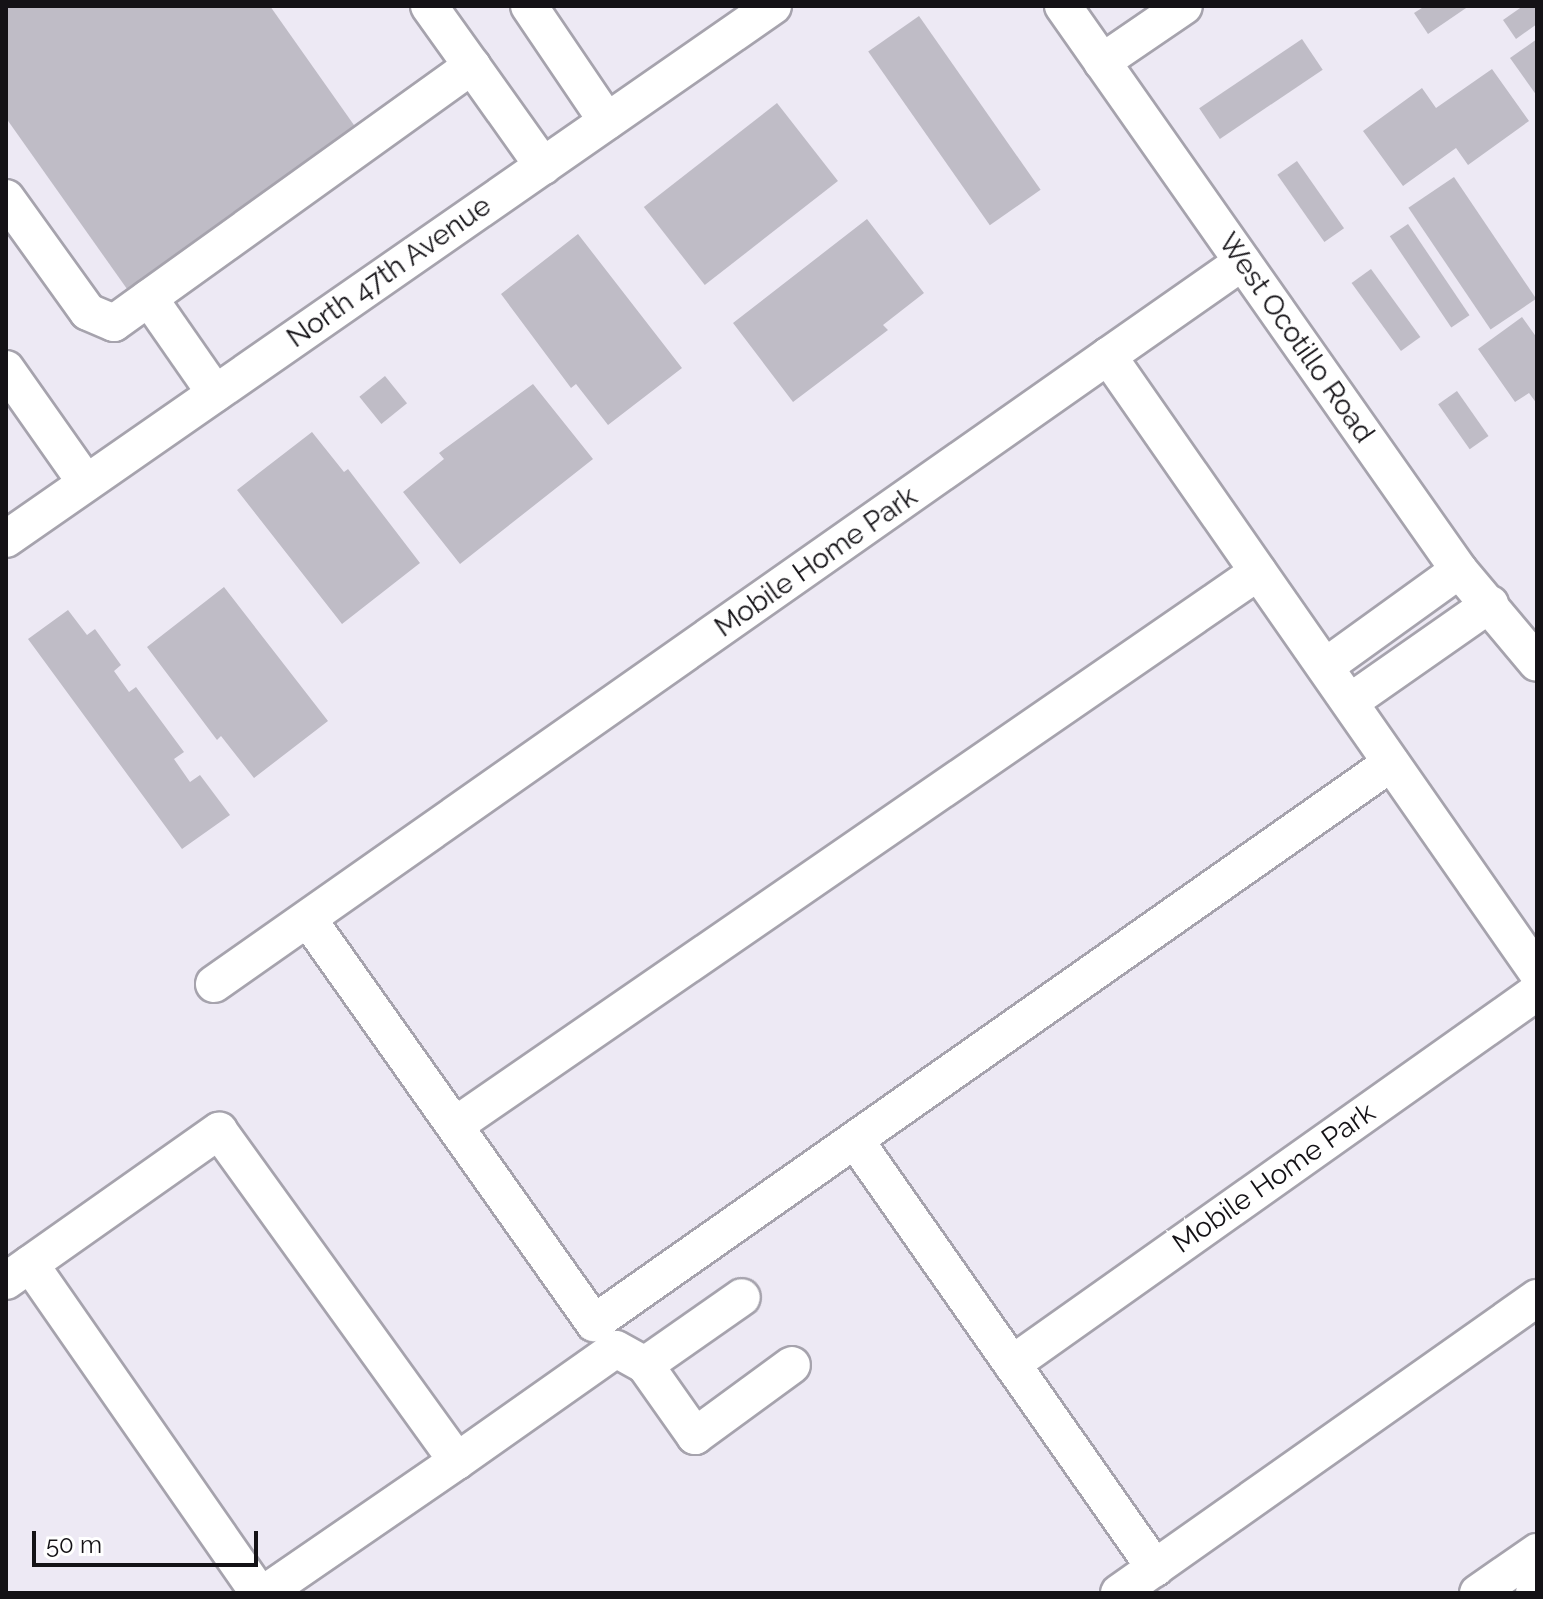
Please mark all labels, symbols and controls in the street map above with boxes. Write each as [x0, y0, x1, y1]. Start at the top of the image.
street label: North 47th Avenue [280, 189, 498, 355]
street label: West Ocotillo Road [1211, 227, 1381, 449]
street label: Mobile Home Park [708, 480, 924, 644]
street label: Mobile Home Park [1166, 1096, 1382, 1260]
scale bar [36, 1515, 262, 1565]
text: 50 m [46, 1530, 102, 1559]

